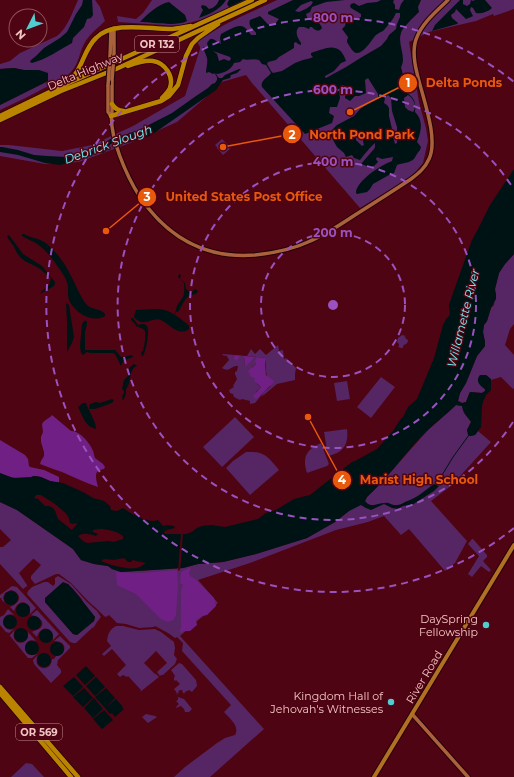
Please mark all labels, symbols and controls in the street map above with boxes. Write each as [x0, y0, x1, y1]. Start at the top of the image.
north arrow [8, 8, 48, 48]
text: 800 m [313, 10, 353, 25]
text: N [12, 27, 29, 43]
road number: OR 132 [135, 36, 179, 52]
street label: Delta Highway [45, 49, 125, 93]
callout: Delta Ponds [398, 71, 511, 95]
text: 1 [406, 75, 410, 90]
text: Delta Ponds [426, 75, 503, 90]
text: 600 m [313, 82, 353, 97]
water label: Debrick Slough [62, 121, 154, 167]
callout: North Pond Park [282, 122, 423, 146]
text: 2 [288, 127, 296, 142]
text: North Pond Park [309, 127, 415, 142]
text: 400 m [313, 154, 353, 169]
callout: United States Post Office [137, 185, 330, 209]
text: 3 [142, 189, 151, 204]
text: United States Post Office [165, 189, 323, 204]
text: 200 m [313, 225, 353, 240]
water label: Willamette River [444, 267, 483, 369]
centre of rings [326, 298, 340, 312]
callout: Marist High School [332, 468, 486, 492]
text: 4 [338, 472, 347, 487]
text: Marist High School [360, 472, 478, 487]
place label: DaySpring Fellowship [419, 612, 478, 639]
marker: DaySpring Fellowship [481, 620, 491, 630]
street label: River Road [403, 648, 445, 706]
place label: Kingdom Hall of Jehovah's Witnesses [269, 689, 384, 716]
marker: Kingdom Hall of Jehovah's Witnesses [386, 697, 396, 707]
road number: OR 569 [16, 724, 62, 740]

